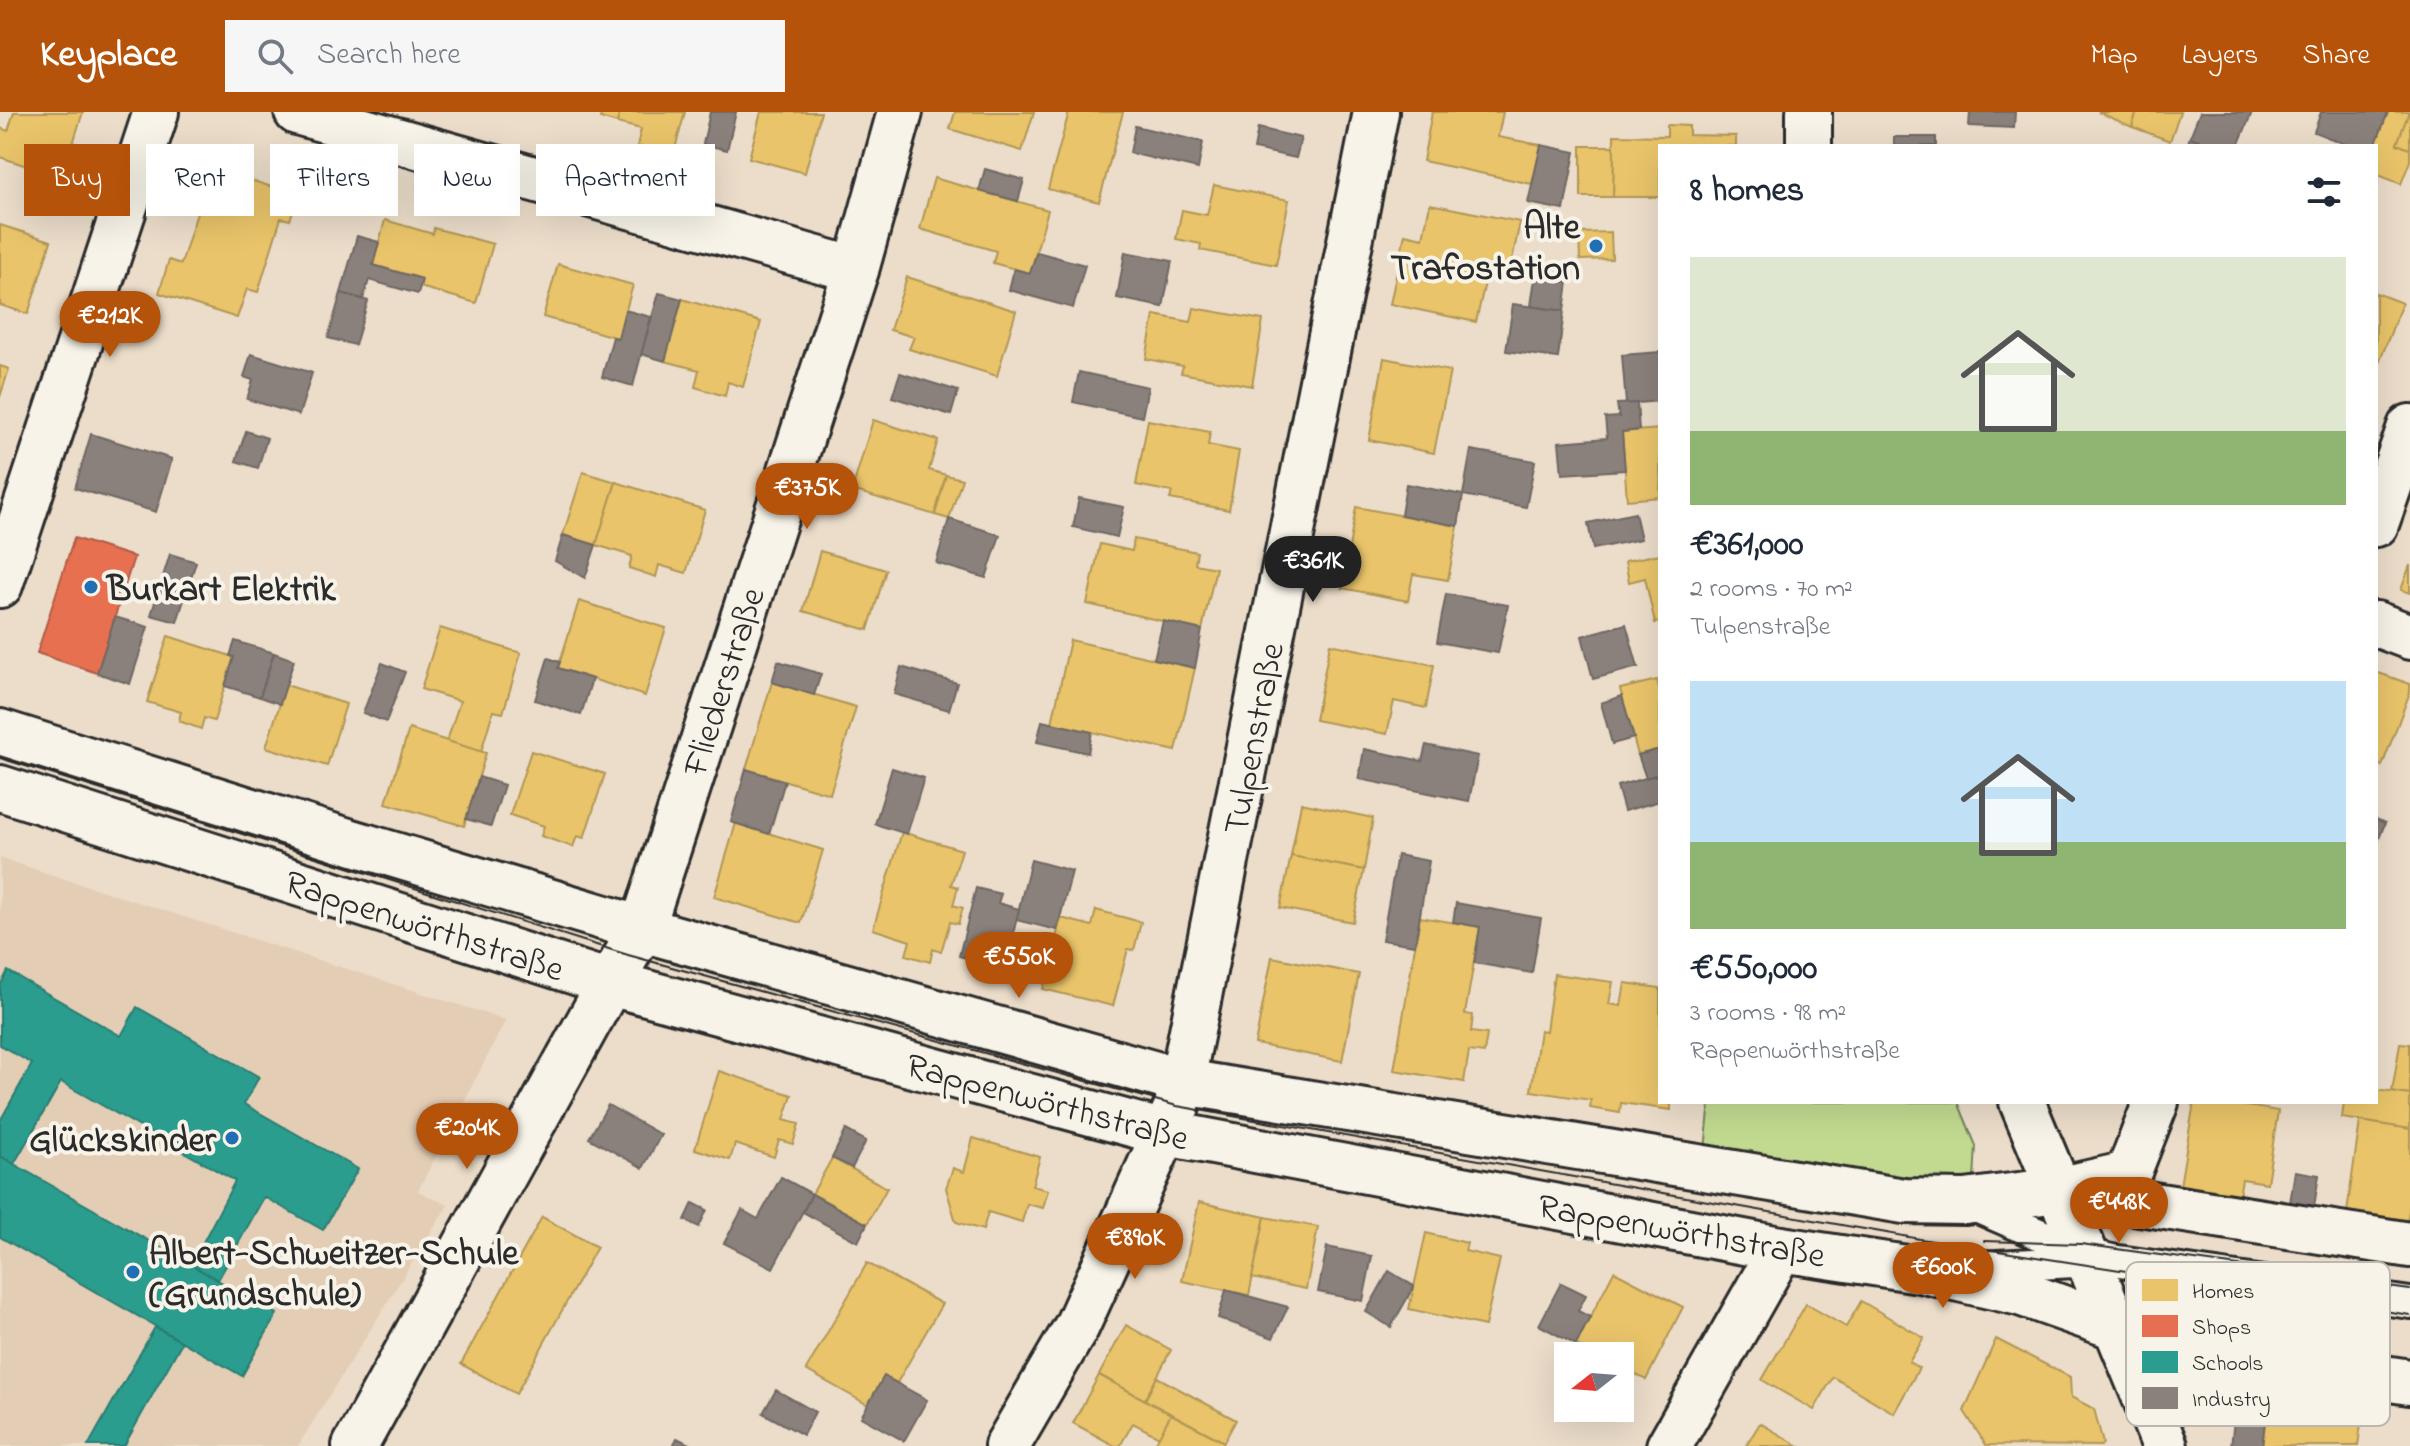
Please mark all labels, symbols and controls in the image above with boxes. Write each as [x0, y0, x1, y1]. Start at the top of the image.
search box [225, 20, 785, 92]
text: Keyplace [40, 28, 177, 84]
icon: search [253, 34, 297, 78]
text: Search here [317, 34, 461, 78]
text: Map [2090, 36, 2138, 77]
text: Layers [2182, 36, 2258, 77]
text: Share [2302, 36, 2370, 77]
chip: Buy [24, 144, 130, 216]
chip: Rent [146, 144, 254, 216]
chip: Filters [270, 144, 398, 216]
chip: New [414, 144, 520, 216]
chip: Apartment [536, 144, 715, 216]
text: 8 homes [1690, 167, 1804, 217]
icon: filters [2302, 170, 2346, 214]
place label: Alte Trafostation [1391, 203, 1581, 297]
marker: Alte Trafostation [1587, 237, 1605, 255]
pin: €212K [54, 291, 166, 359]
text: €212K [78, 298, 142, 336]
icon: home [1946, 309, 2090, 453]
pin: €375K [751, 463, 863, 531]
text: €375K [773, 470, 841, 508]
text: €361,000 [1690, 521, 1803, 571]
pin: €361K [1257, 536, 1369, 604]
text: €361K [1282, 543, 1344, 581]
place label: Burkart Elektrik [105, 565, 337, 618]
text: 2 rooms · 70 m² [1690, 571, 1853, 609]
marker: Burkart Elektrik [82, 578, 100, 596]
street label: Fliederstraße [671, 580, 782, 784]
text: Tulpenstraße [1690, 609, 1830, 647]
street label: Tulpenstraße [1212, 638, 1301, 839]
icon: home [1946, 733, 2090, 877]
street label: Rappenwörthstraße [277, 858, 571, 999]
pin: €550K [963, 932, 1075, 1000]
text: €550K [983, 939, 1055, 977]
text: €550,000 [1690, 945, 1817, 995]
text: 3 rooms · 98 m² [1690, 995, 1846, 1033]
text: Rappenwörthstraße [1690, 1033, 1900, 1071]
street label: Rappenwörthstraße [900, 1041, 1195, 1168]
pin: €204K [411, 1103, 523, 1171]
text: €204K [434, 1110, 500, 1148]
place label: Glückskinder [29, 1116, 217, 1169]
marker: Glückskinder [223, 1129, 241, 1147]
pin: €448K [2063, 1177, 2175, 1245]
street label: Rappenwörthstraße [1533, 1182, 1830, 1285]
text: €448K [2088, 1184, 2150, 1222]
pin: €890K [1079, 1213, 1191, 1281]
text: €890K [1105, 1220, 1165, 1258]
place label: Albert-Schweitzer-Schule (Grundschule) [149, 1229, 519, 1323]
pin: €600K [1887, 1242, 1999, 1310]
text: €600K [1911, 1249, 1975, 1287]
legend [2126, 1262, 2390, 1426]
marker: Albert-Schweitzer-Schule (Grundschule) [124, 1263, 142, 1281]
text: Homes [2192, 1277, 2254, 1309]
text: Shops [2192, 1313, 2251, 1345]
north arrow [1554, 1342, 1634, 1422]
map controls [1554, 1342, 1634, 1422]
text: Schools [2192, 1349, 2263, 1381]
text: Industry [2192, 1385, 2271, 1418]

